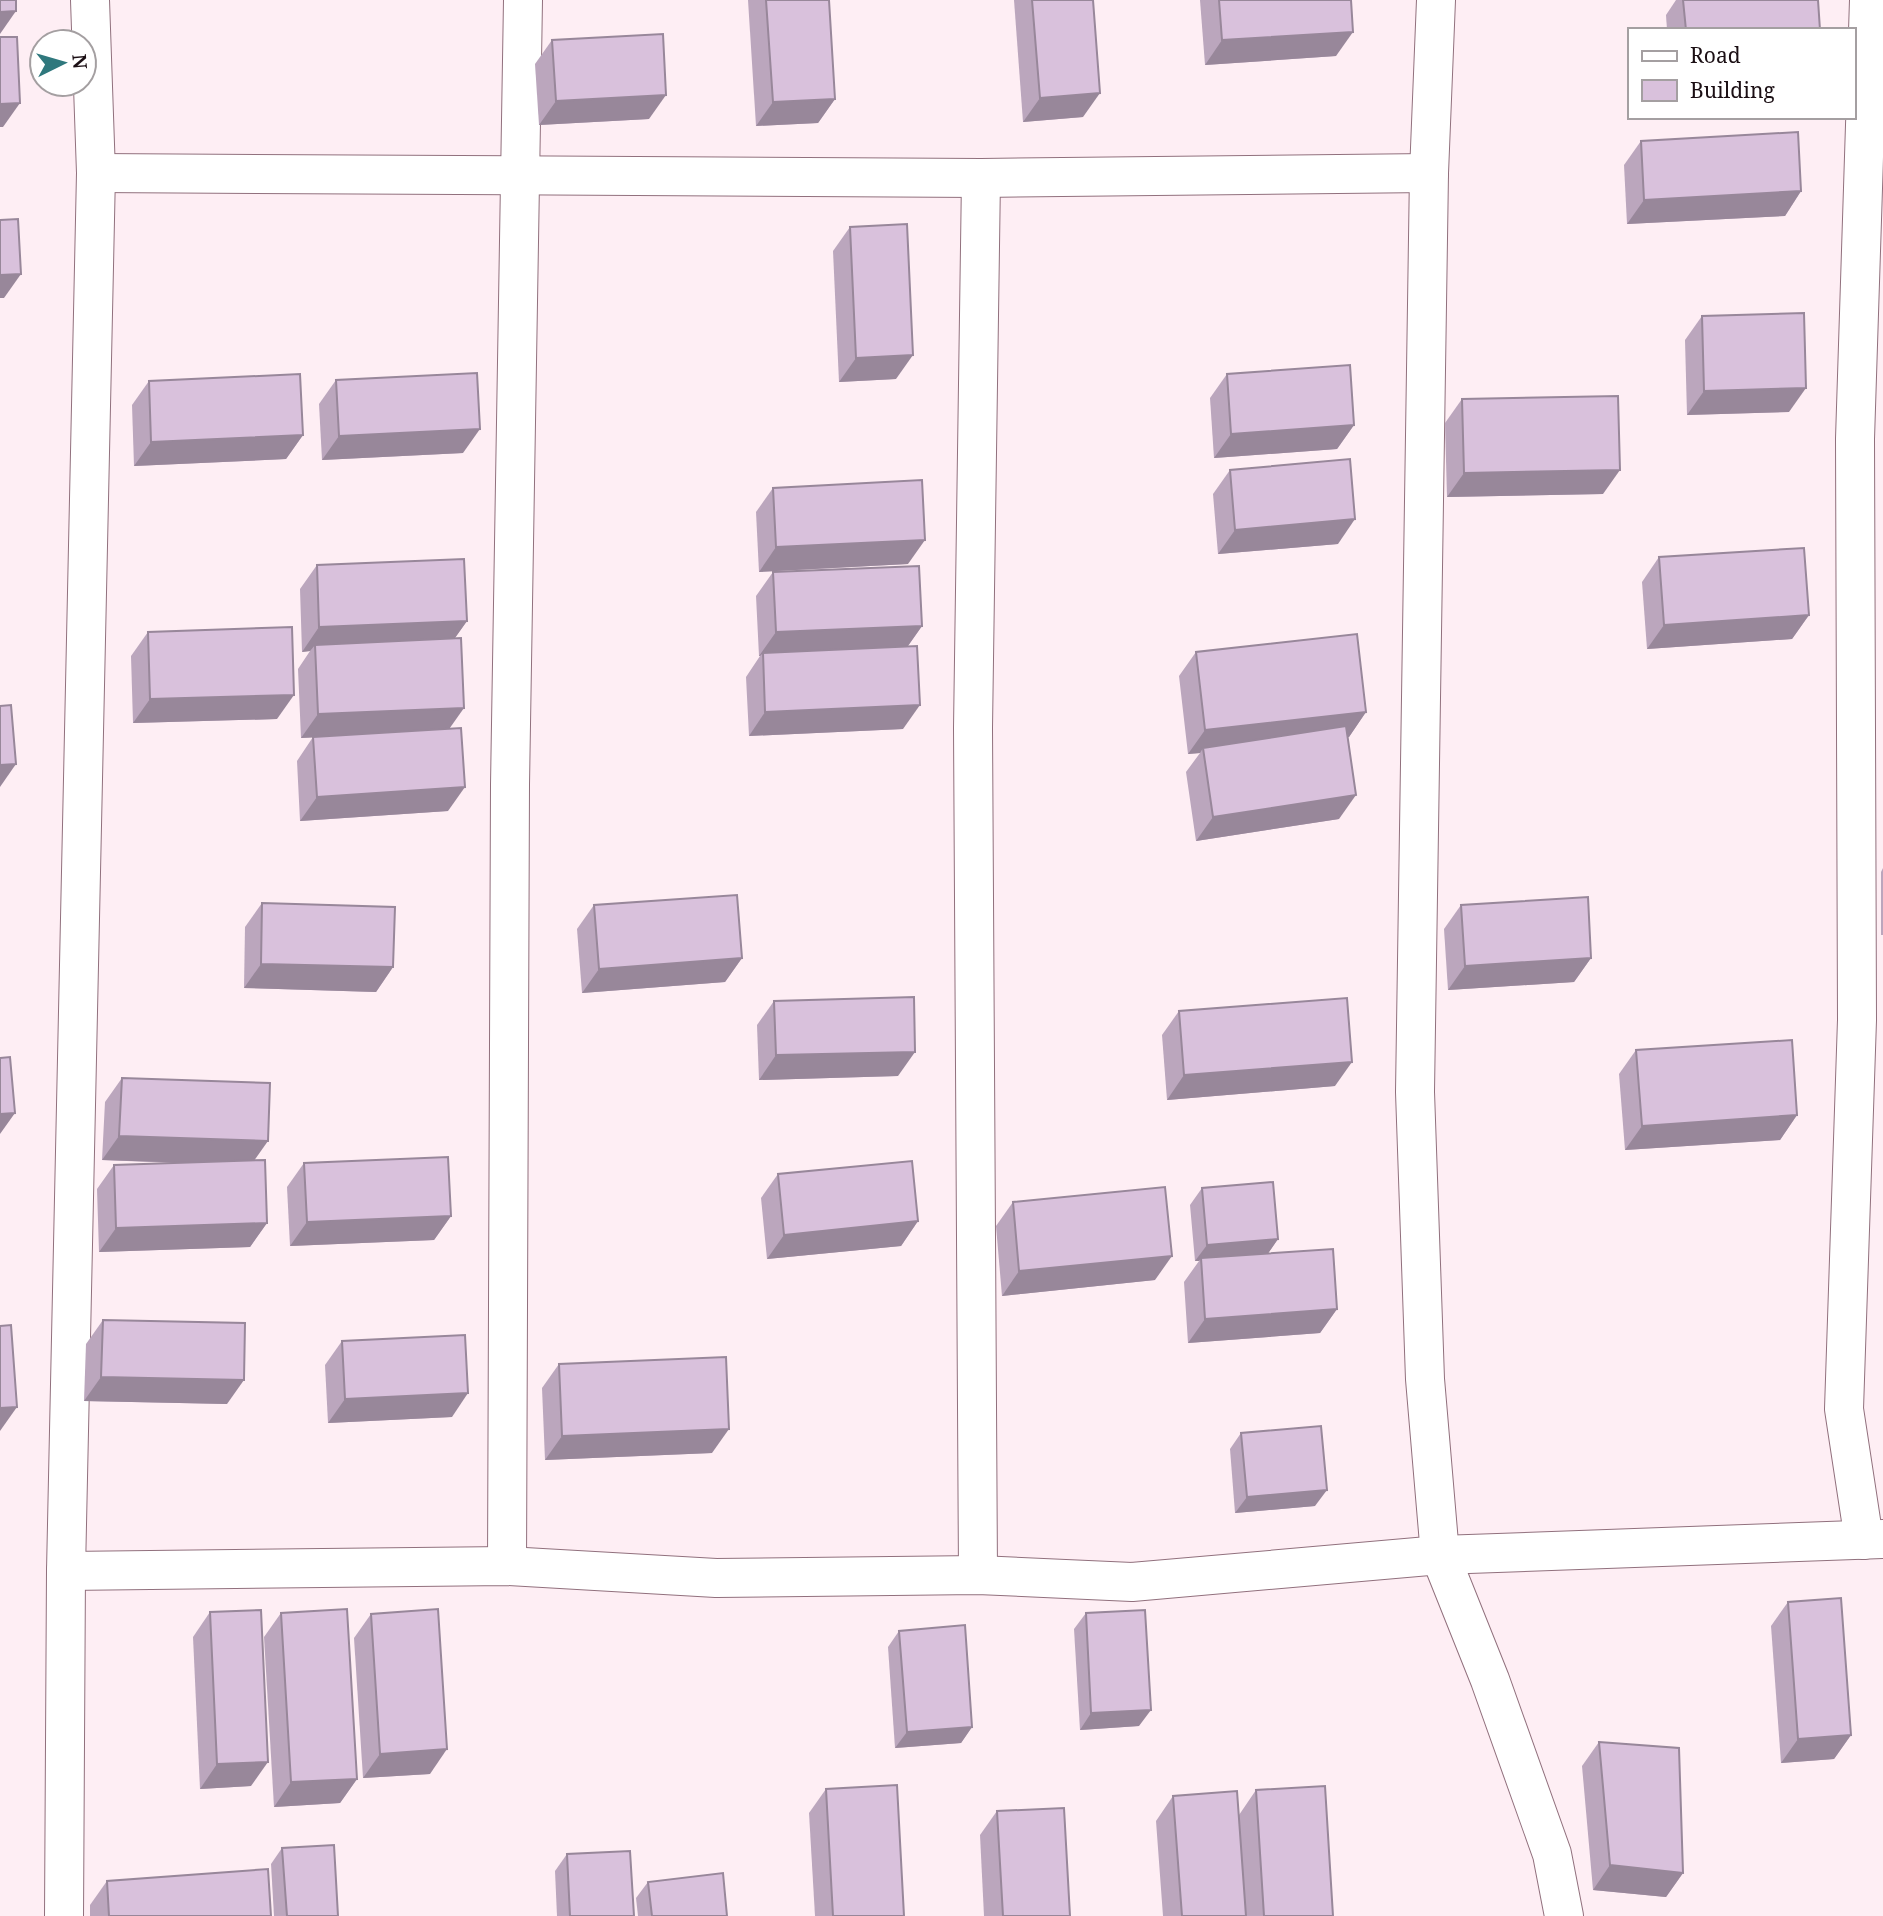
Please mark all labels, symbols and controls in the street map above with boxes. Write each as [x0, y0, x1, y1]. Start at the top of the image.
north arrow [28, 28, 98, 98]
legend [1628, 28, 1855, 119]
text: Road [1690, 41, 1741, 69]
text: N [66, 53, 94, 70]
text: Building [1690, 76, 1775, 104]

